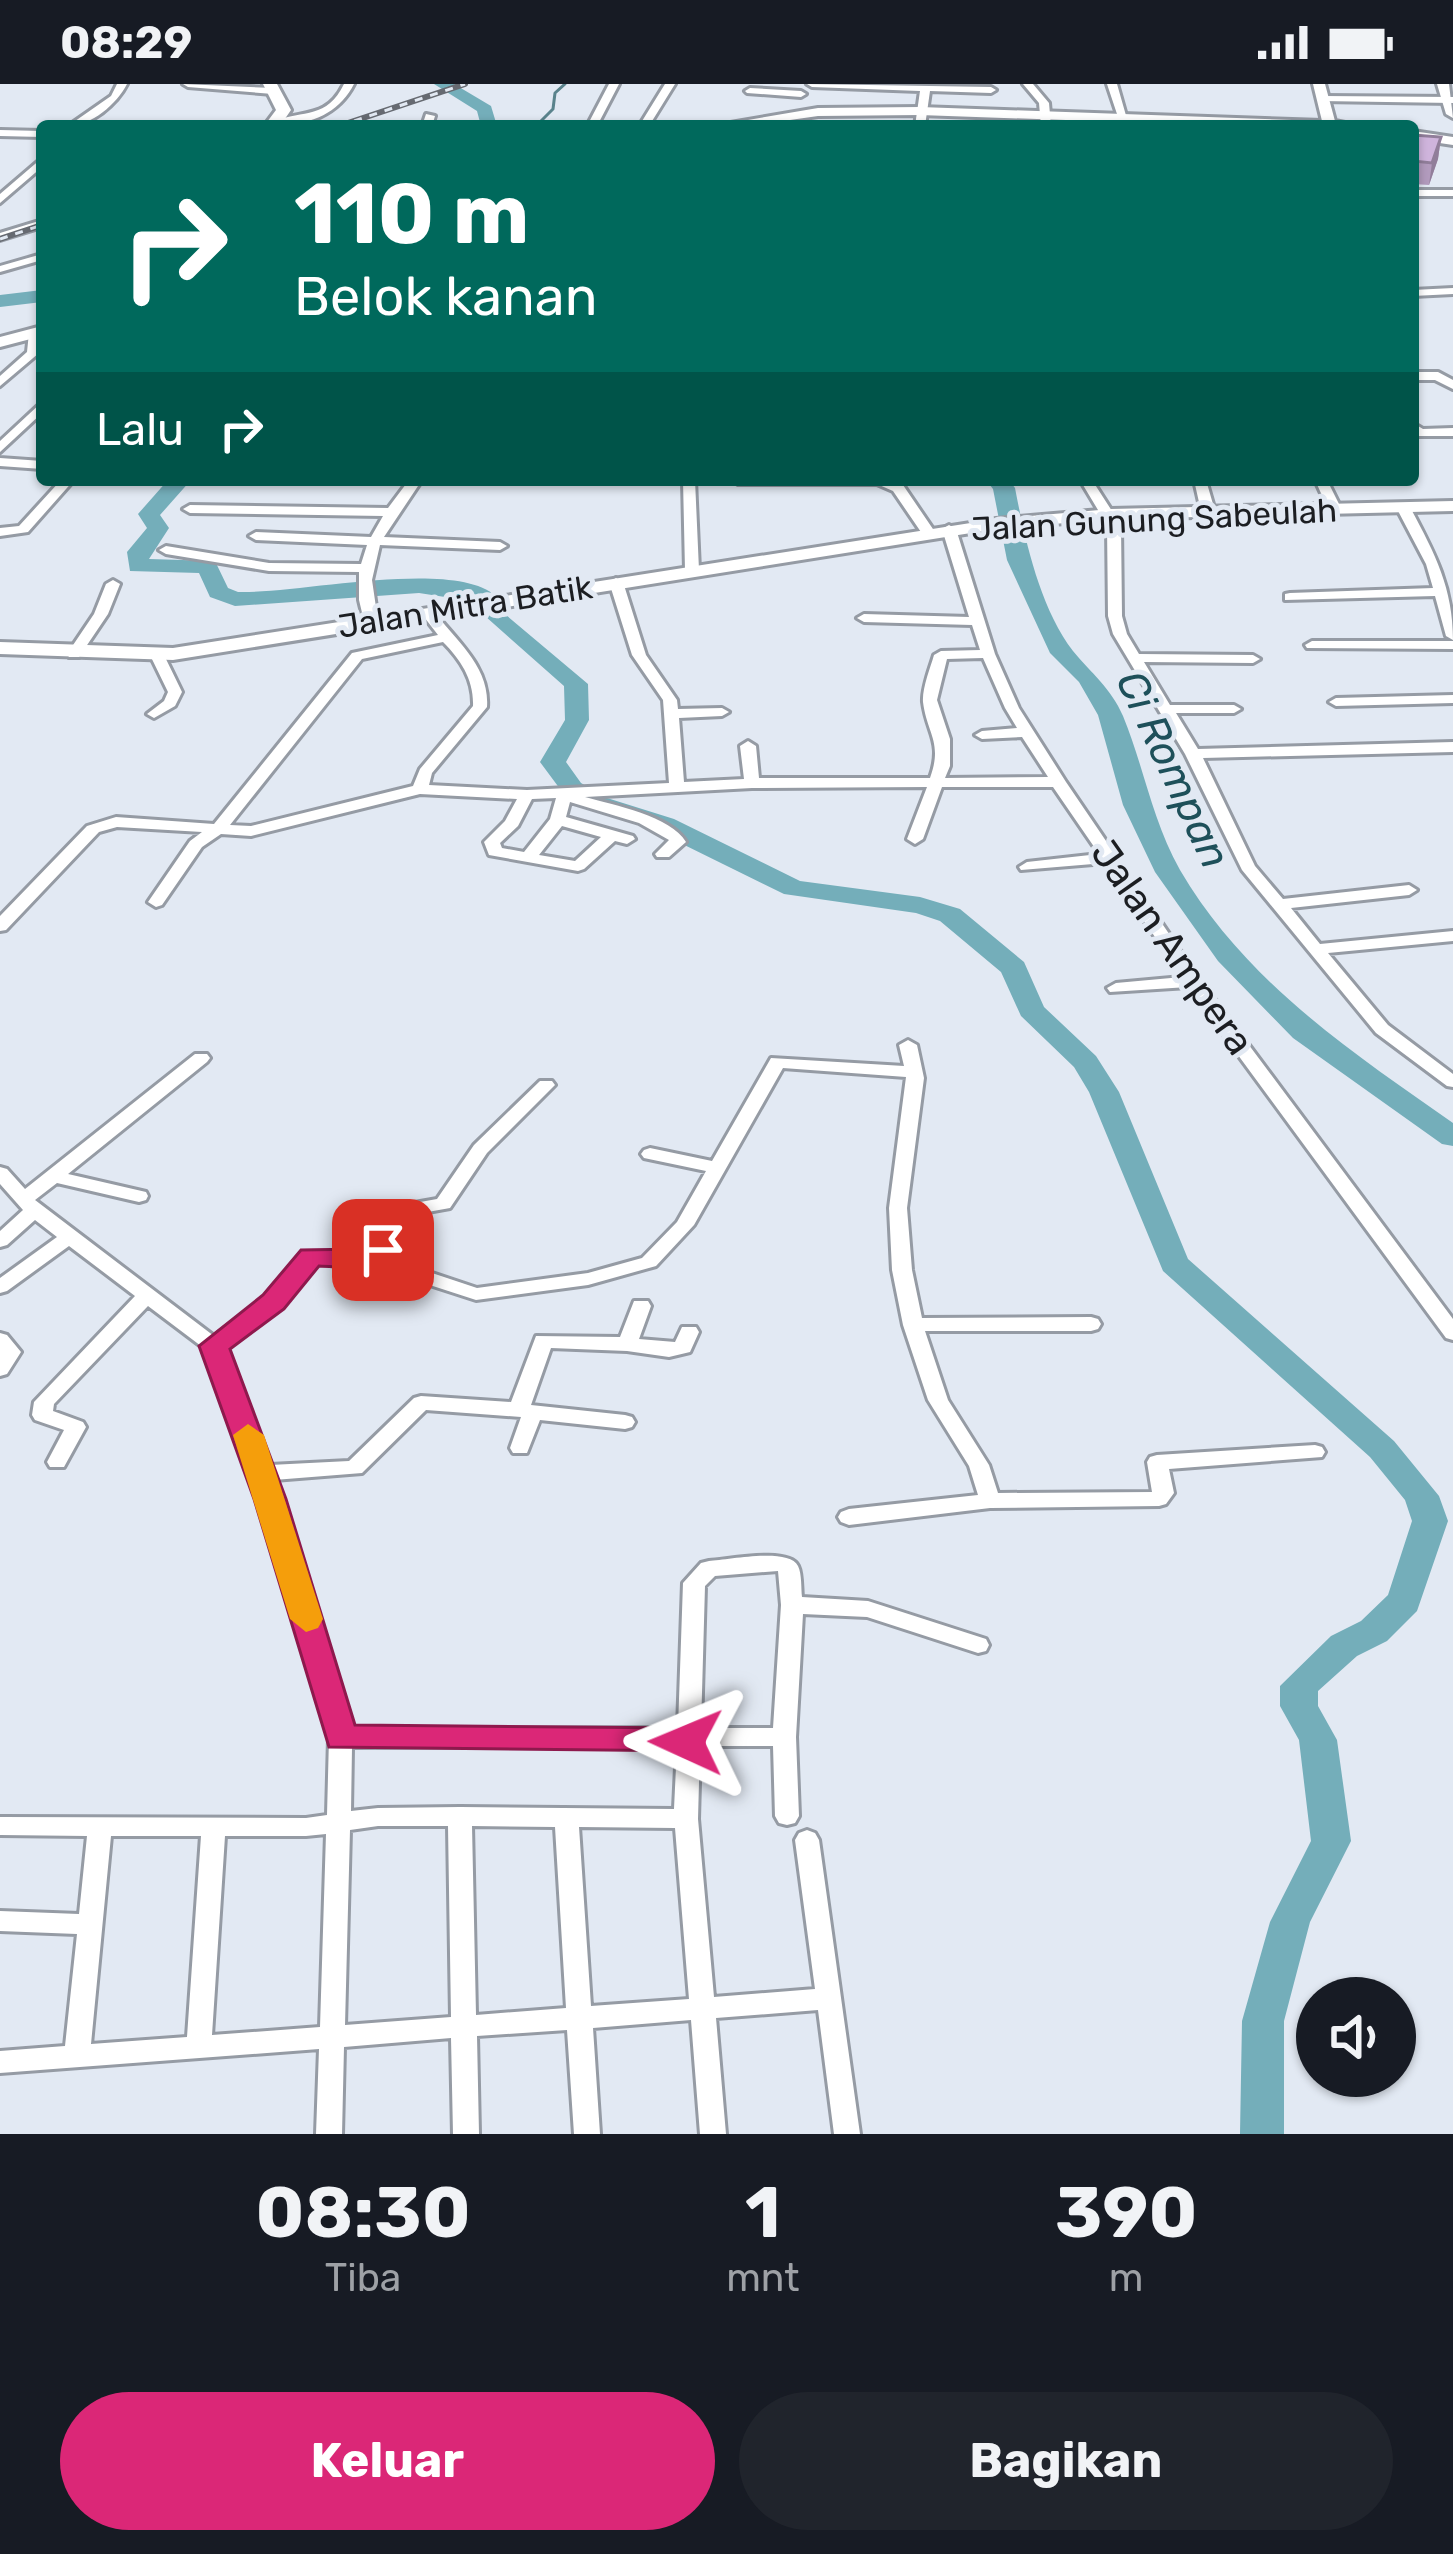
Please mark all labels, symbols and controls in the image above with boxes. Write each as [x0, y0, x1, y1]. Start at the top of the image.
text: 08:29 [60, 16, 192, 69]
text: 110 m [294, 164, 529, 264]
icon: right [96, 168, 252, 324]
text: Belok kanan [294, 265, 597, 329]
icon: right [208, 396, 274, 462]
text: Lalu [96, 403, 184, 456]
street label: Jalan Gunung Sabeulah [970, 490, 1338, 549]
street label: Jalan Mitra Batik [335, 567, 595, 646]
water label: Ci Rompan [1106, 663, 1241, 876]
street label: Jalan Ampera [1081, 832, 1263, 1064]
pin [332, 1199, 434, 1301]
icon: arrive [350, 1217, 416, 1283]
position arrow [623, 1679, 749, 1805]
map controls [1296, 1977, 1416, 2097]
button: sound [1296, 1977, 1416, 2097]
text: 08:30 [256, 2170, 471, 2255]
text: 1 [745, 2170, 781, 2255]
text: 390 [1055, 2170, 1197, 2255]
text: Tiba [325, 2255, 401, 2301]
text: mnt [726, 2255, 799, 2301]
text: m [1109, 2255, 1144, 2301]
button: Keluar [60, 2392, 715, 2530]
button: Bagikan [739, 2392, 1393, 2530]

